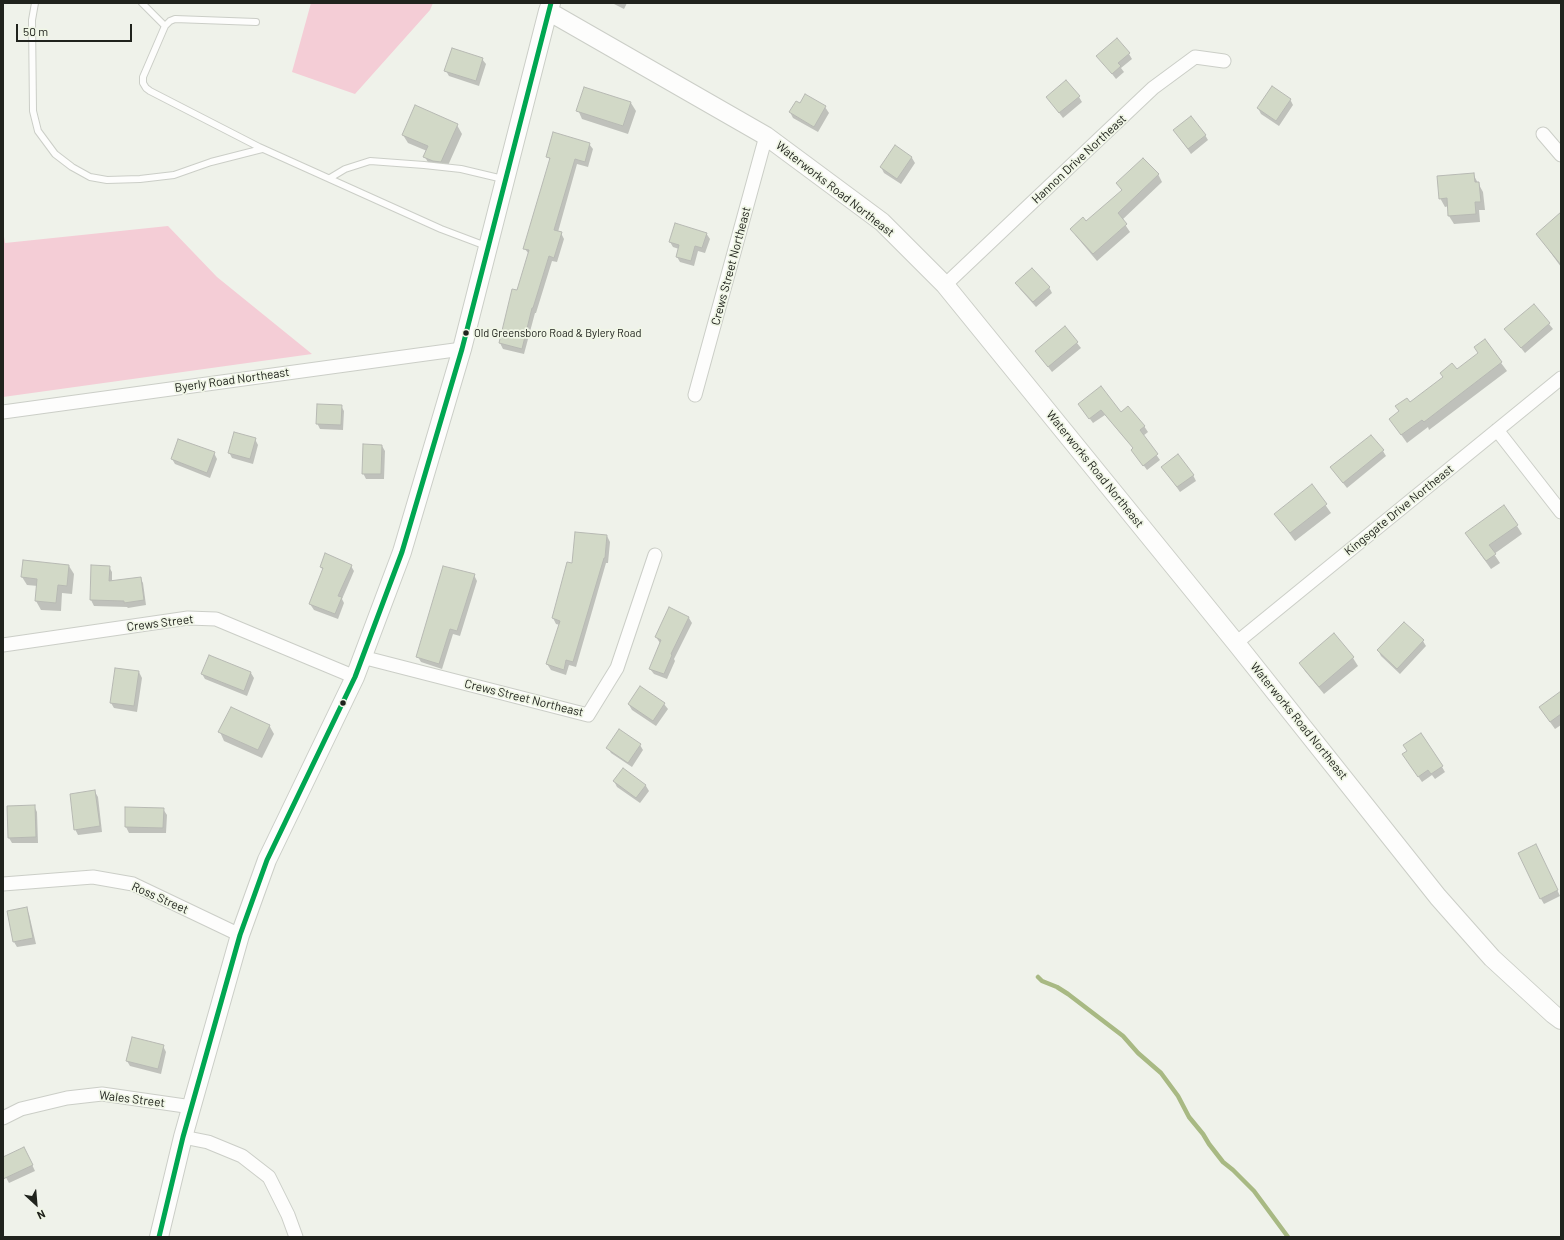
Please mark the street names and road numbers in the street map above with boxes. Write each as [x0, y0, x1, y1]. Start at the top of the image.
street label: Hannon Drive Northeast [1029, 111, 1129, 207]
street label: Waterworks Road Northeast [773, 138, 897, 240]
street label: Crews Street Northeast [708, 205, 754, 327]
street label: Byerly Road Northeast [174, 365, 290, 395]
street label: Waterworks Road Northeast [1043, 408, 1147, 530]
street label: Kingsgate Drive Northeast [1342, 462, 1456, 558]
street label: Crews Street [126, 612, 194, 634]
street label: Waterworks Road Northeast [1247, 660, 1351, 782]
street label: Crews Street Northeast [463, 676, 585, 720]
street label: Ross Street [129, 879, 191, 917]
street label: Wales Street [98, 1088, 166, 1110]

